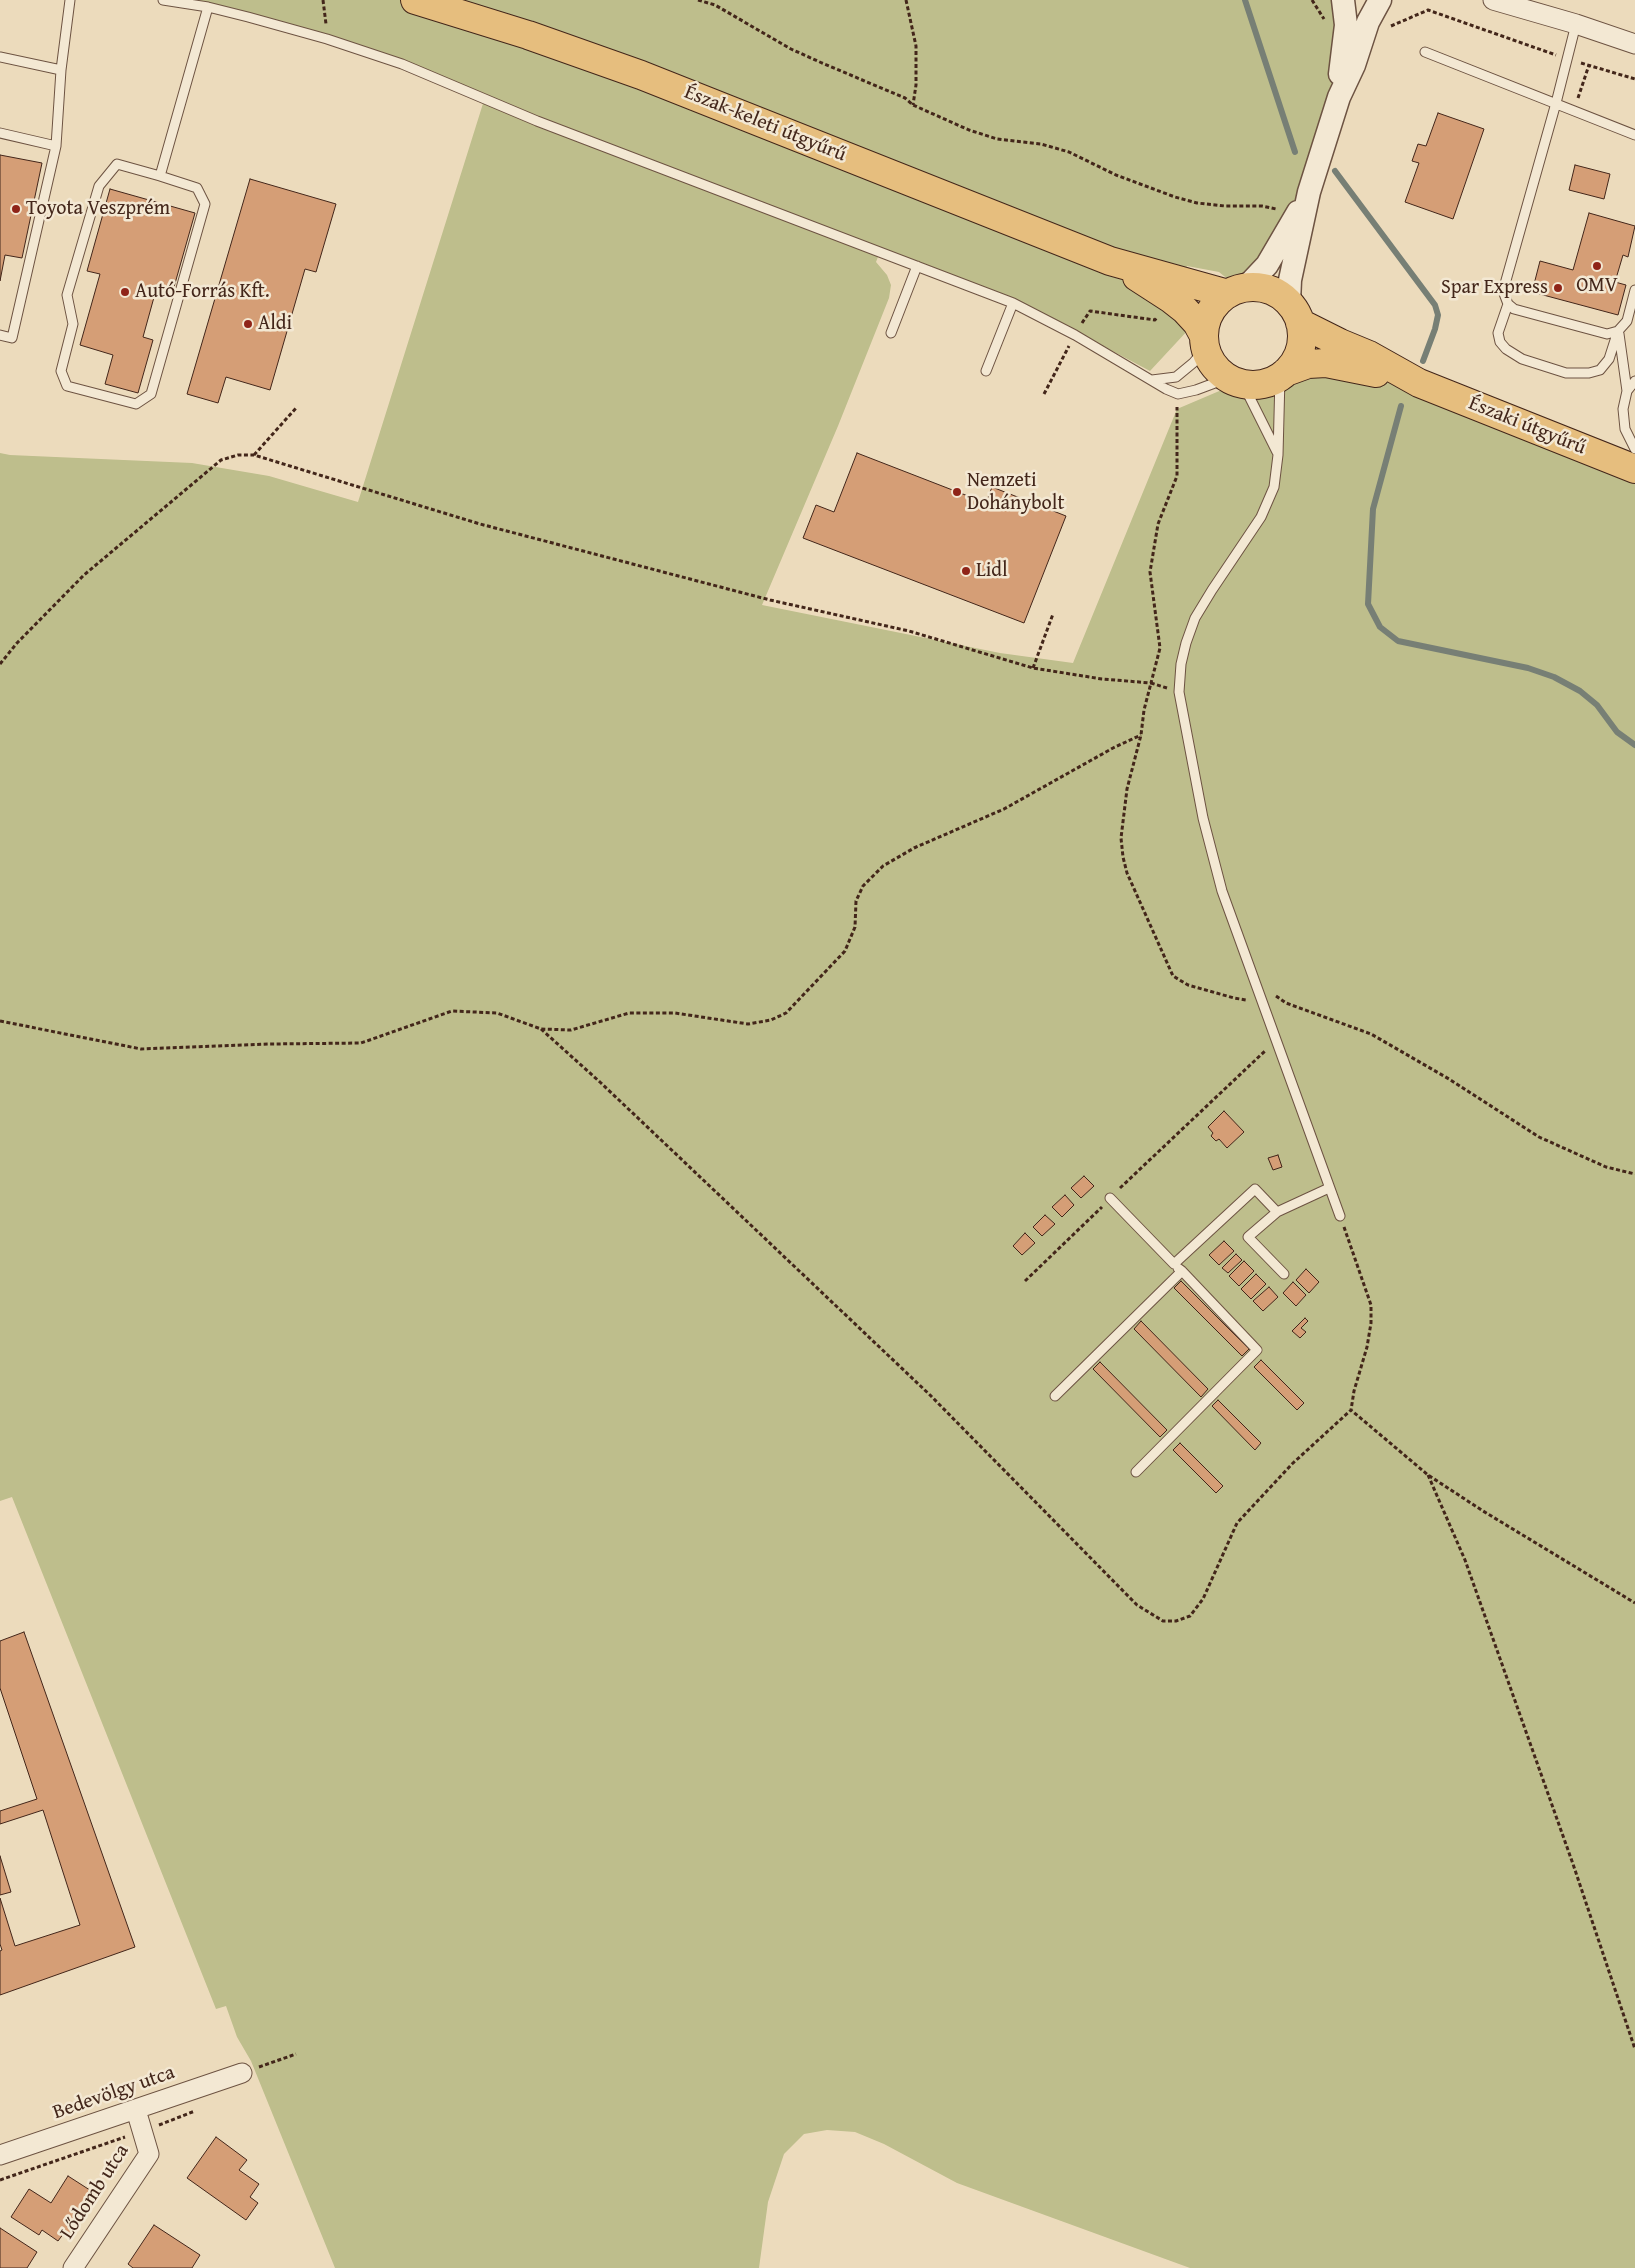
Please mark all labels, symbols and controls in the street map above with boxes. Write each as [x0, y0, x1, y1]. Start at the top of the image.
street label: Észak-keleti útgyűrű [681, 81, 849, 167]
place label: Toyota Veszprém [26, 197, 170, 221]
marker: Toyota Veszprém [10, 203, 22, 215]
marker: OMV [1591, 260, 1603, 272]
place label: OMV [1576, 274, 1618, 298]
place label: Spar Express [1441, 276, 1548, 300]
place label: Autó-Forrás Kft. [135, 280, 270, 304]
marker: Spar Express [1552, 282, 1564, 294]
marker: Autó-Forrás Kft. [119, 286, 131, 298]
place label: Aldi [258, 312, 292, 336]
marker: Aldi [242, 318, 254, 330]
street label: Északi útgyűrű [1465, 392, 1589, 460]
place label: Nemzeti Dohánybolt [967, 469, 1064, 516]
marker: Nemzeti Dohánybolt [951, 486, 963, 498]
place label: Lidl [976, 559, 1008, 583]
marker: Lidl [960, 565, 972, 577]
street label: Bedevölgy utca [50, 2061, 178, 2125]
street label: Lődomb utca [55, 2140, 135, 2244]

